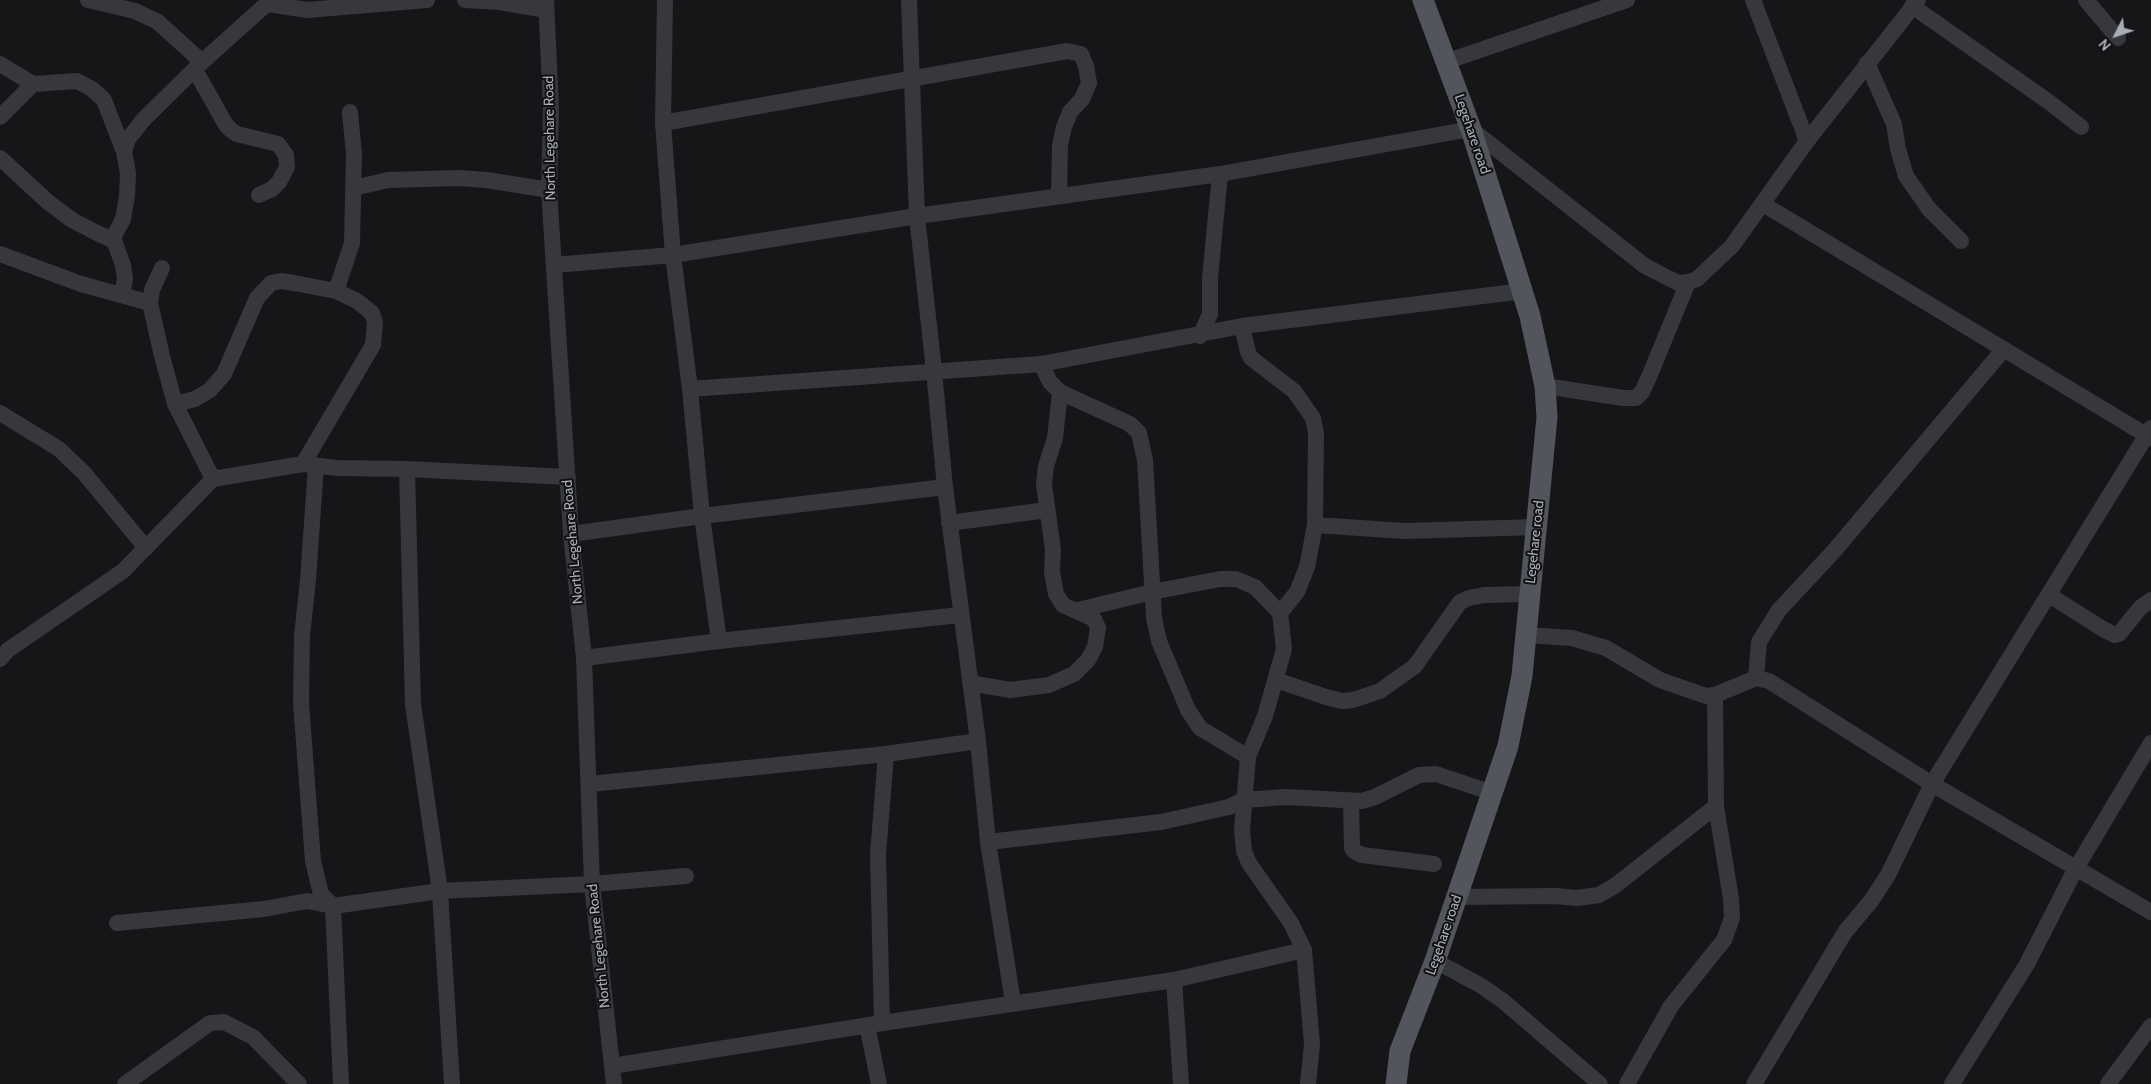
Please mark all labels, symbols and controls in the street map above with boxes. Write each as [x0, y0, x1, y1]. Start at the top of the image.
north arrow [2091, 10, 2141, 60]
text: N [2095, 35, 2115, 54]
street label: North Legehare Road [541, 76, 559, 200]
street label: Legehare road [1450, 92, 1494, 176]
street label: North Legehare Road [559, 479, 587, 605]
street label: Legehare road [1522, 500, 1548, 584]
street label: North Legehare Road [584, 883, 614, 1009]
street label: Legehare road [1422, 893, 1466, 977]

